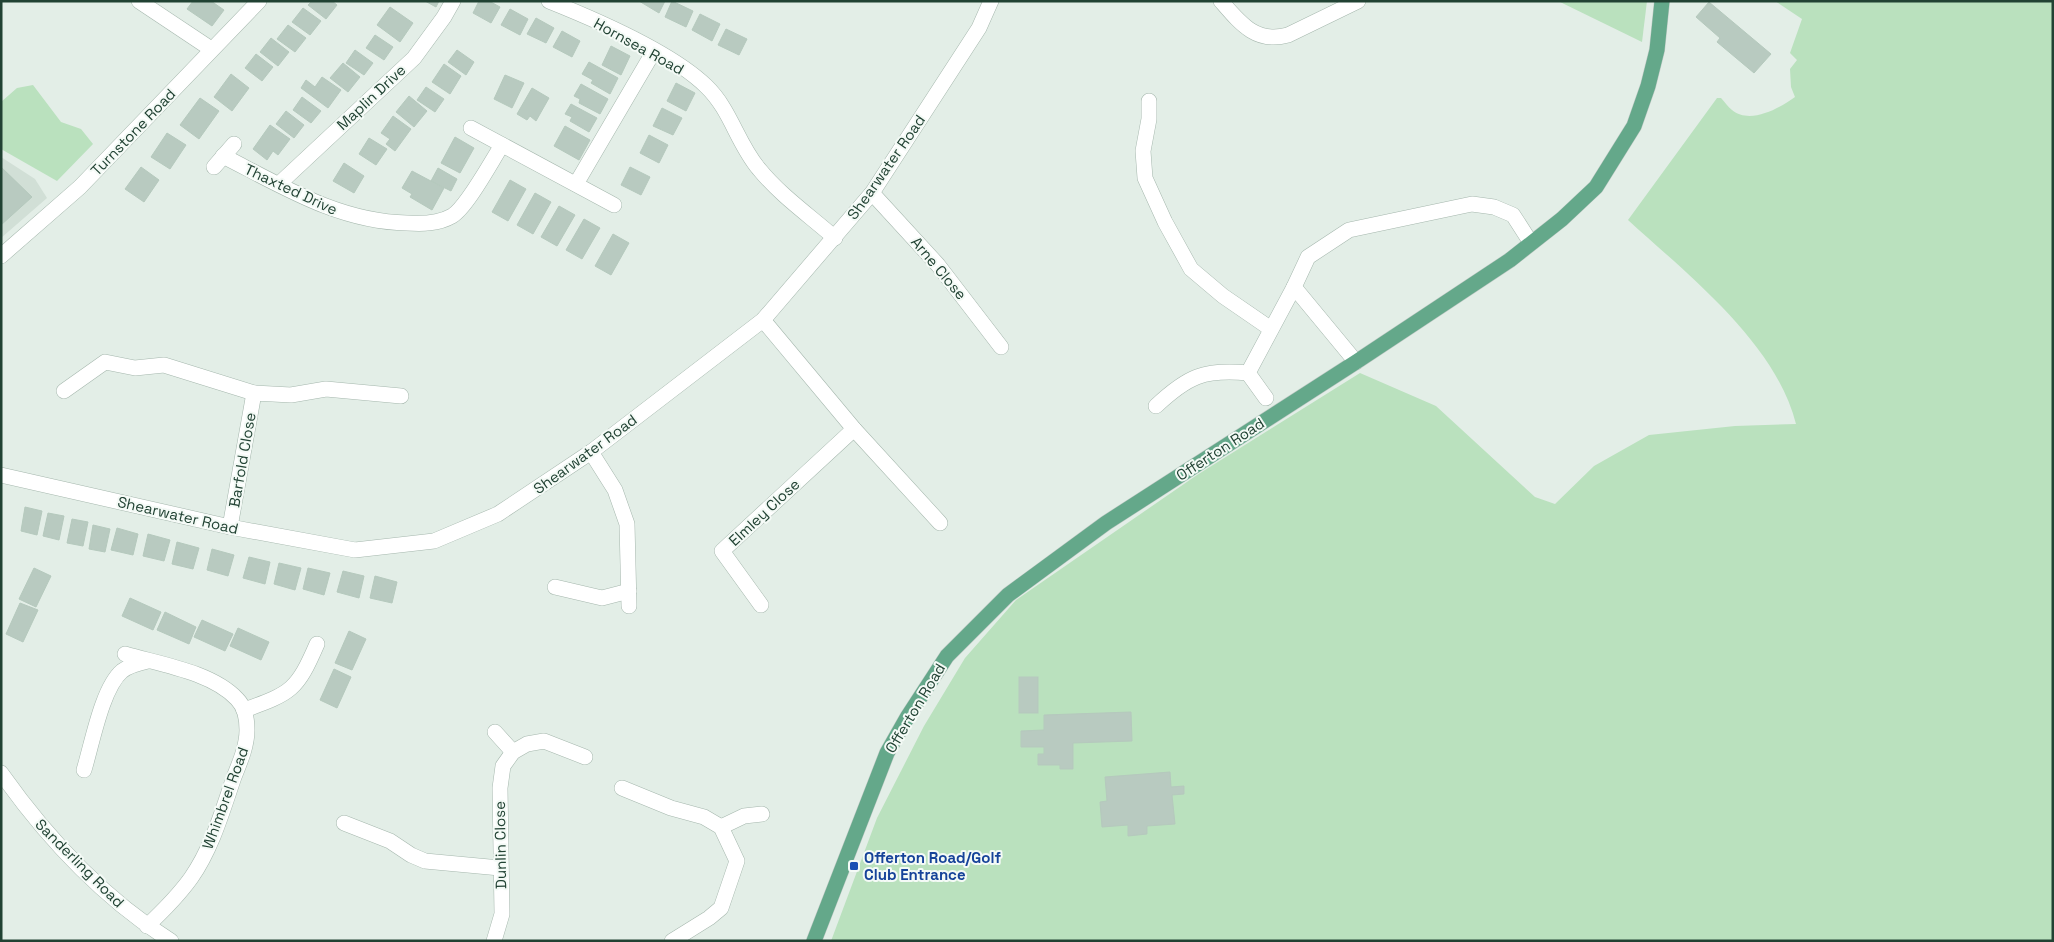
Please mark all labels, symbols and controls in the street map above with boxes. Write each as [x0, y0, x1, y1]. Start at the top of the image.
street label: Hornsea Road [591, 13, 687, 79]
street label: Maplin Drive [332, 60, 410, 134]
street label: Turnstone Road [87, 84, 179, 180]
street label: Shearwater Road [843, 111, 929, 223]
street label: Thaxted Drive [241, 159, 341, 219]
street label: Arne Close [907, 233, 971, 303]
street label: Shearwater Road [529, 410, 641, 498]
street label: Barfold Close [224, 411, 260, 509]
street label: Offerton Road [1172, 413, 1268, 485]
street label: Elmley Close [725, 474, 803, 550]
street label: Shearwater Road [116, 492, 240, 538]
street label: Offerton Road [881, 660, 949, 756]
street label: Whimbrel Road [198, 744, 252, 852]
street label: Dunlin Close [490, 801, 510, 889]
street label: Sanderling Road [32, 815, 128, 911]
place label: Offerton Road/Golf Club Entrance [864, 848, 1001, 884]
marker: Offerton Road/Golf Club Entrance [848, 860, 860, 872]

